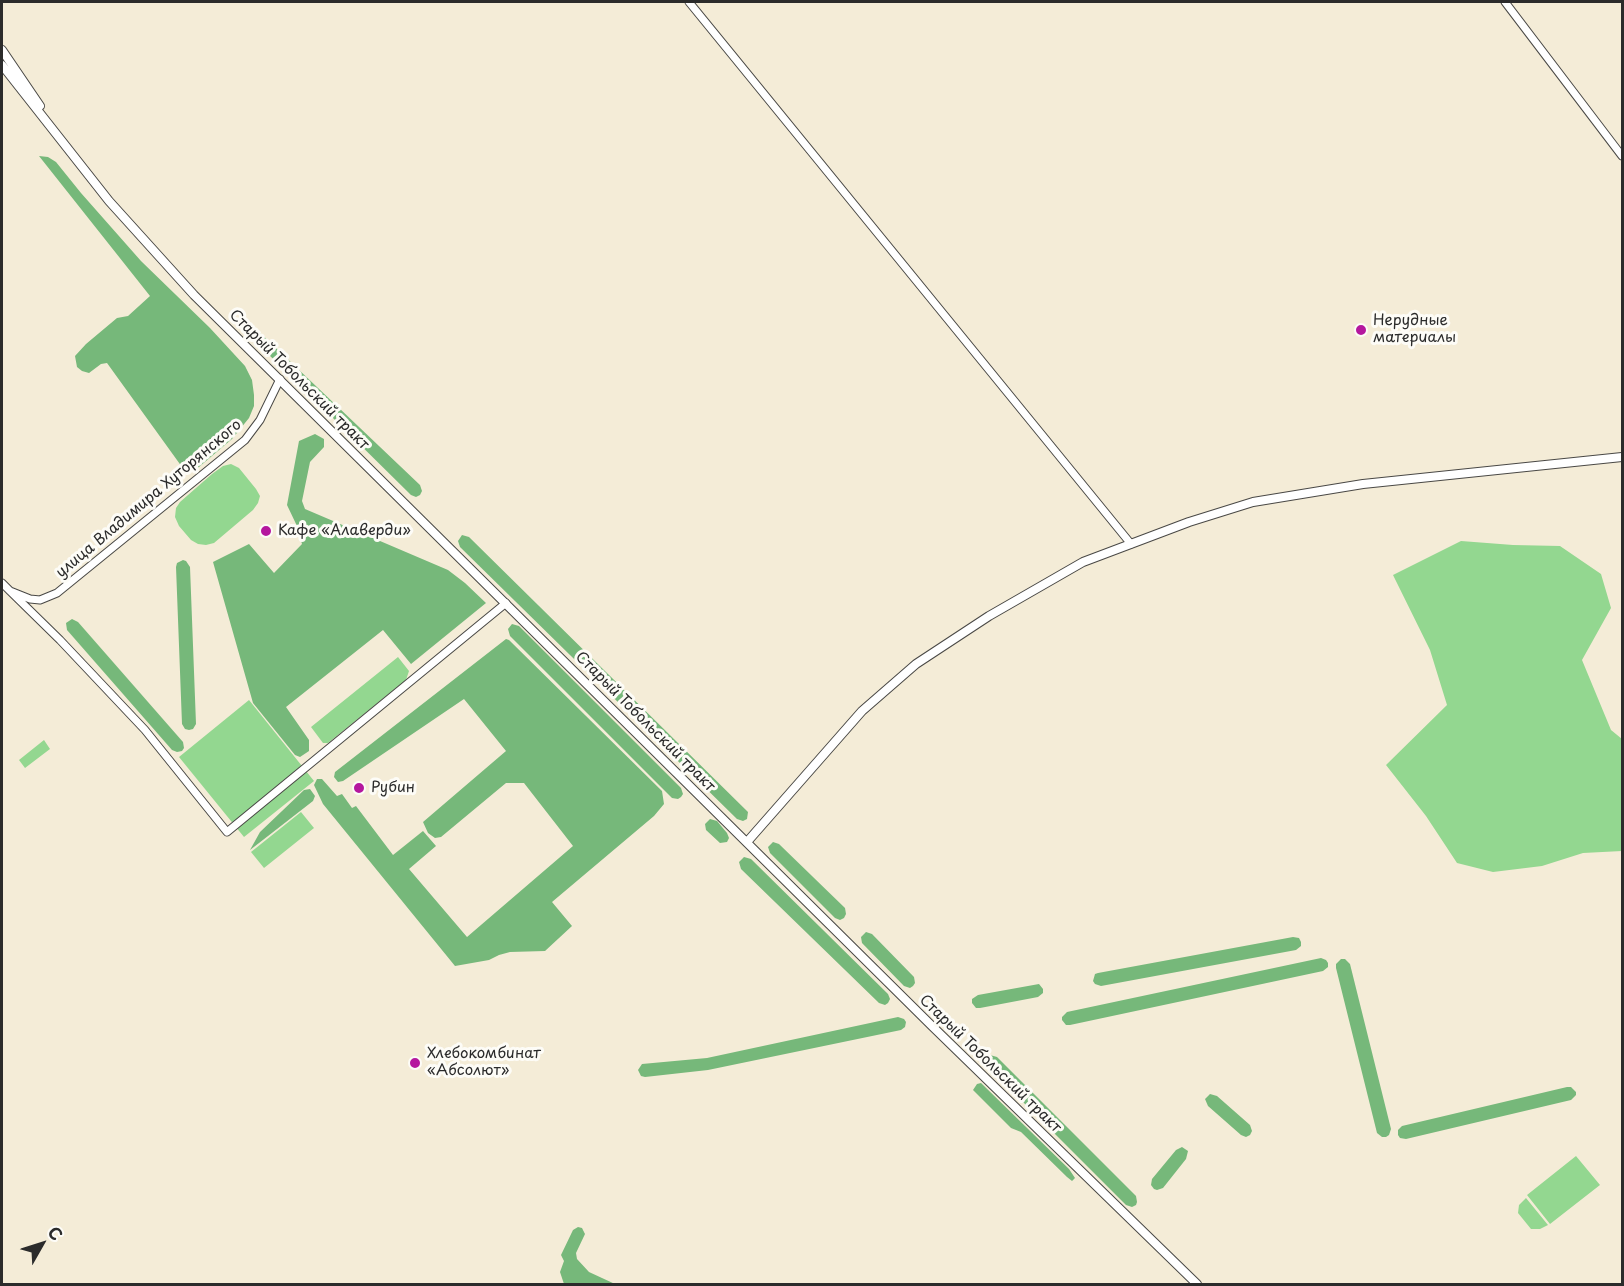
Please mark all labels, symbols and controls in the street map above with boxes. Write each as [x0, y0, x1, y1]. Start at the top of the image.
street label: Старый Тобольский тракт [225, 306, 373, 454]
place label: Нерудные материалы [1373, 312, 1456, 347]
marker: Нерудные материалы [1354, 323, 1368, 337]
street label: улица Владимира Хуторянского [53, 416, 245, 582]
place label: Кафе «Алаверди» [278, 522, 411, 540]
marker: Кафе «Алаверди» [259, 524, 273, 538]
street label: Старый Тобольский тракт [571, 648, 719, 796]
place label: Рубин [371, 779, 415, 797]
marker: Рубин [352, 781, 366, 795]
street label: Старый Тобольский тракт [915, 991, 1065, 1137]
place label: Хлебокомбинат «Абсолют» [427, 1045, 541, 1080]
marker: Хлебокомбинат «Абсолют» [408, 1056, 422, 1070]
north arrow [12, 1214, 72, 1274]
text: С [43, 1220, 69, 1245]

